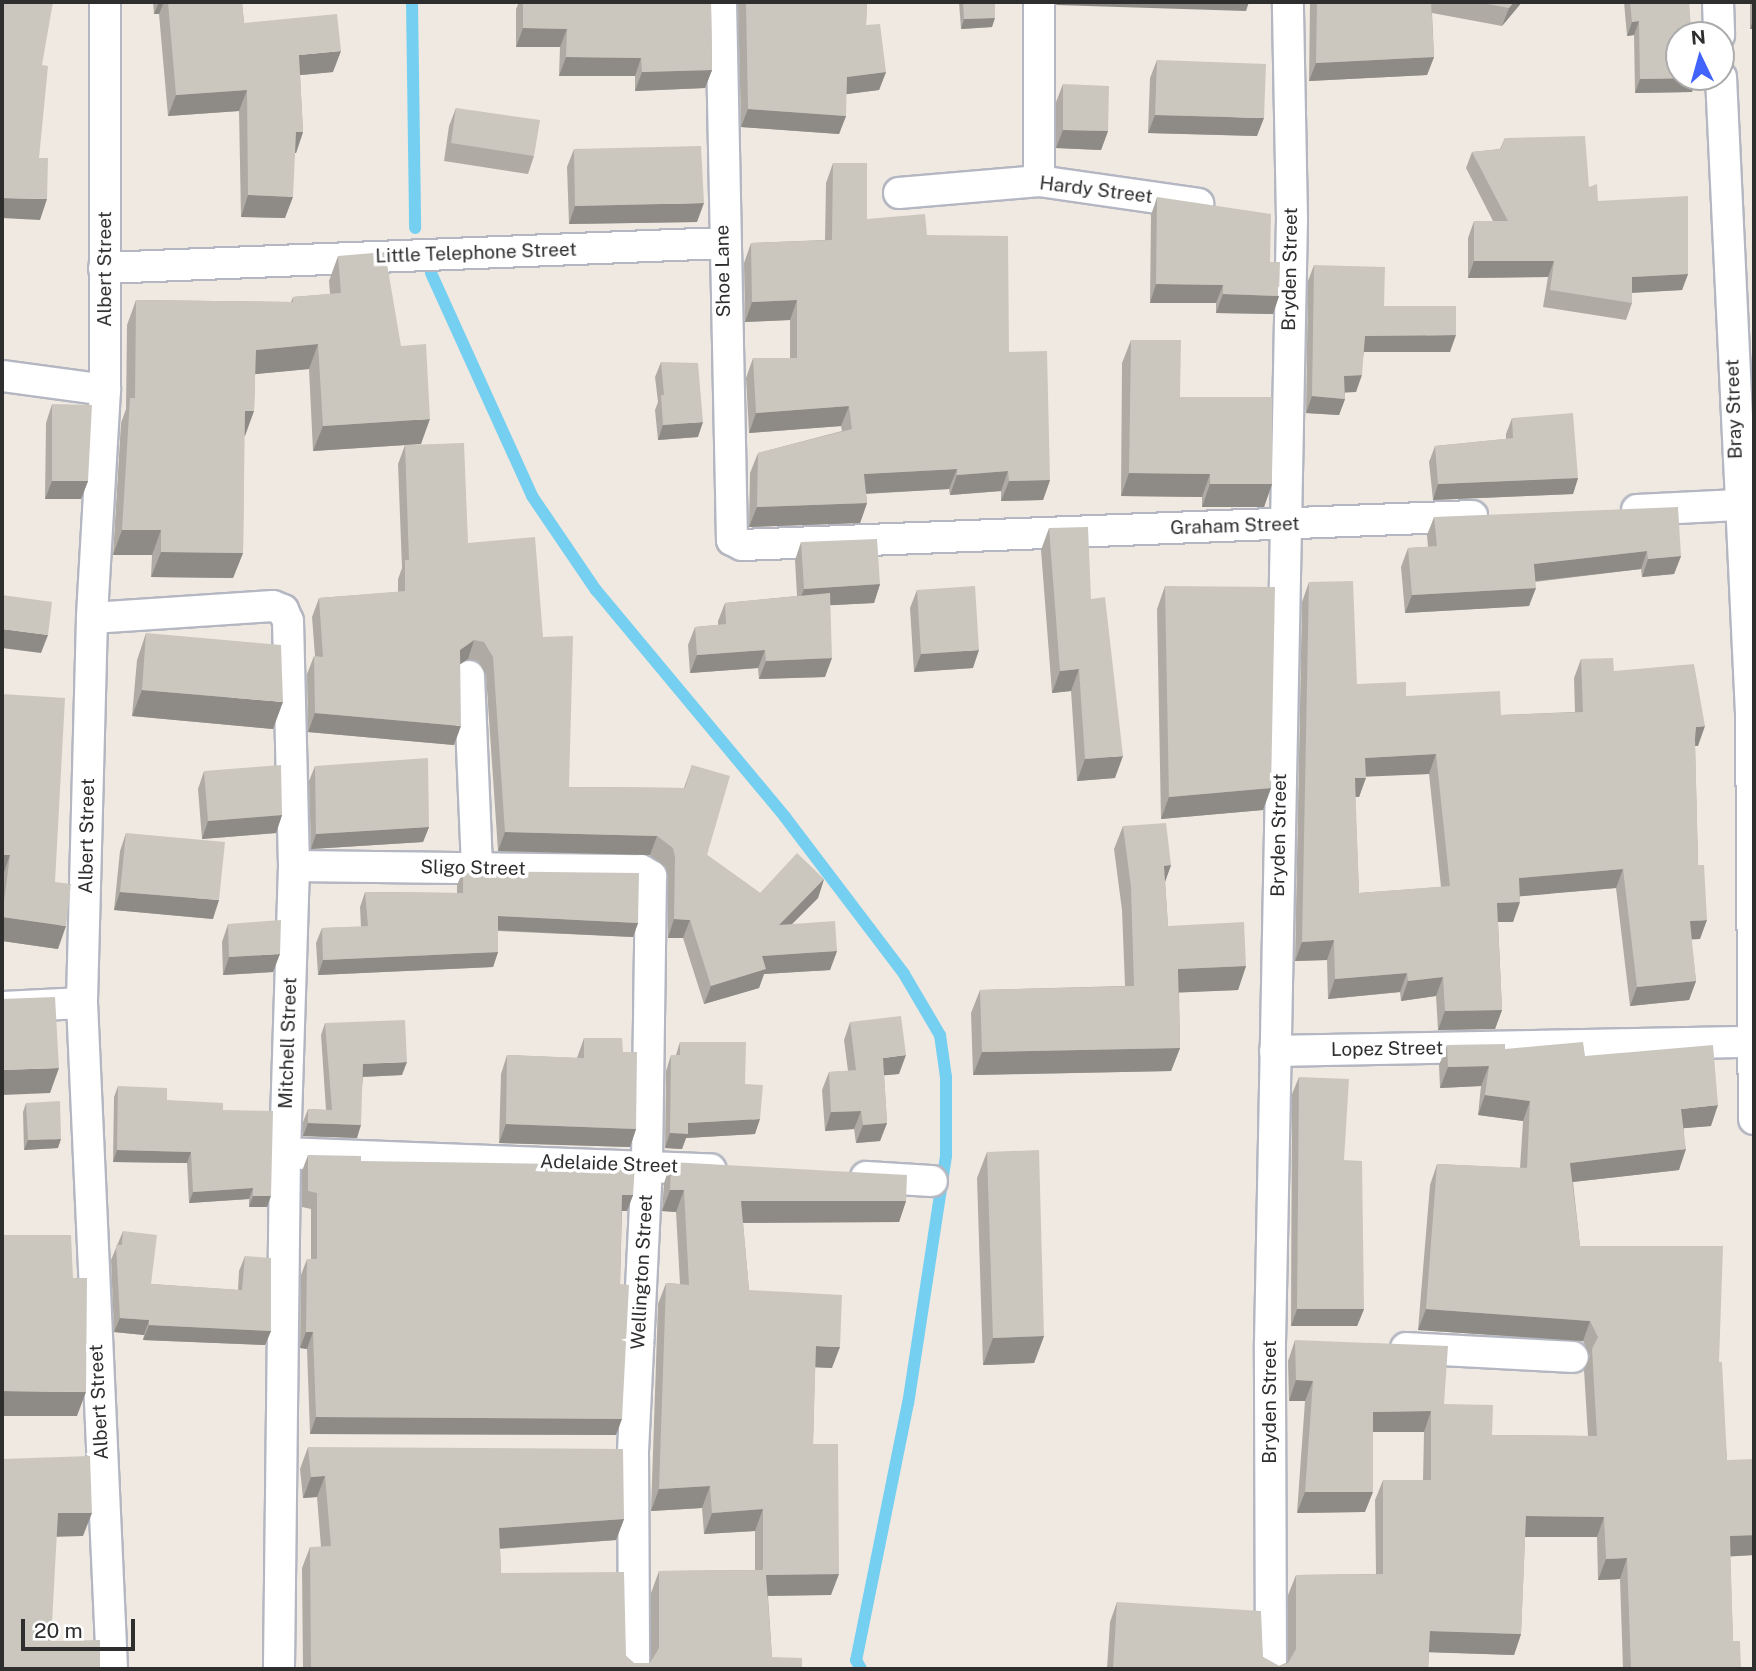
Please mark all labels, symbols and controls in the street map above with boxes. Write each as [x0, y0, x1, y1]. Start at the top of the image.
north arrow [1665, 21, 1735, 91]
text: N [1690, 25, 1707, 49]
street label: Hardy Street [1038, 172, 1154, 208]
street label: Bryden Street [1278, 207, 1302, 331]
street label: Albert Street [94, 211, 116, 327]
street label: Shoe Lane [711, 224, 735, 318]
street label: Little Telephone Street [375, 238, 577, 268]
street label: Bray Street [1721, 358, 1747, 460]
street label: Graham Street [1170, 512, 1300, 540]
street label: Bryden Street [1267, 773, 1291, 897]
street label: Albert Street [75, 778, 99, 894]
street label: Sligo Street [420, 856, 526, 880]
street label: Mitchell Street [274, 977, 302, 1109]
street label: Lopez Street [1331, 1037, 1443, 1061]
street label: Adelaide Street [539, 1150, 679, 1178]
street label: Wellington Street [627, 1194, 657, 1350]
street label: Bryden Street [1259, 1340, 1281, 1464]
street label: Albert Street [85, 1344, 113, 1460]
scale bar [24, 1604, 138, 1648]
text: 20 m [34, 1618, 83, 1643]

